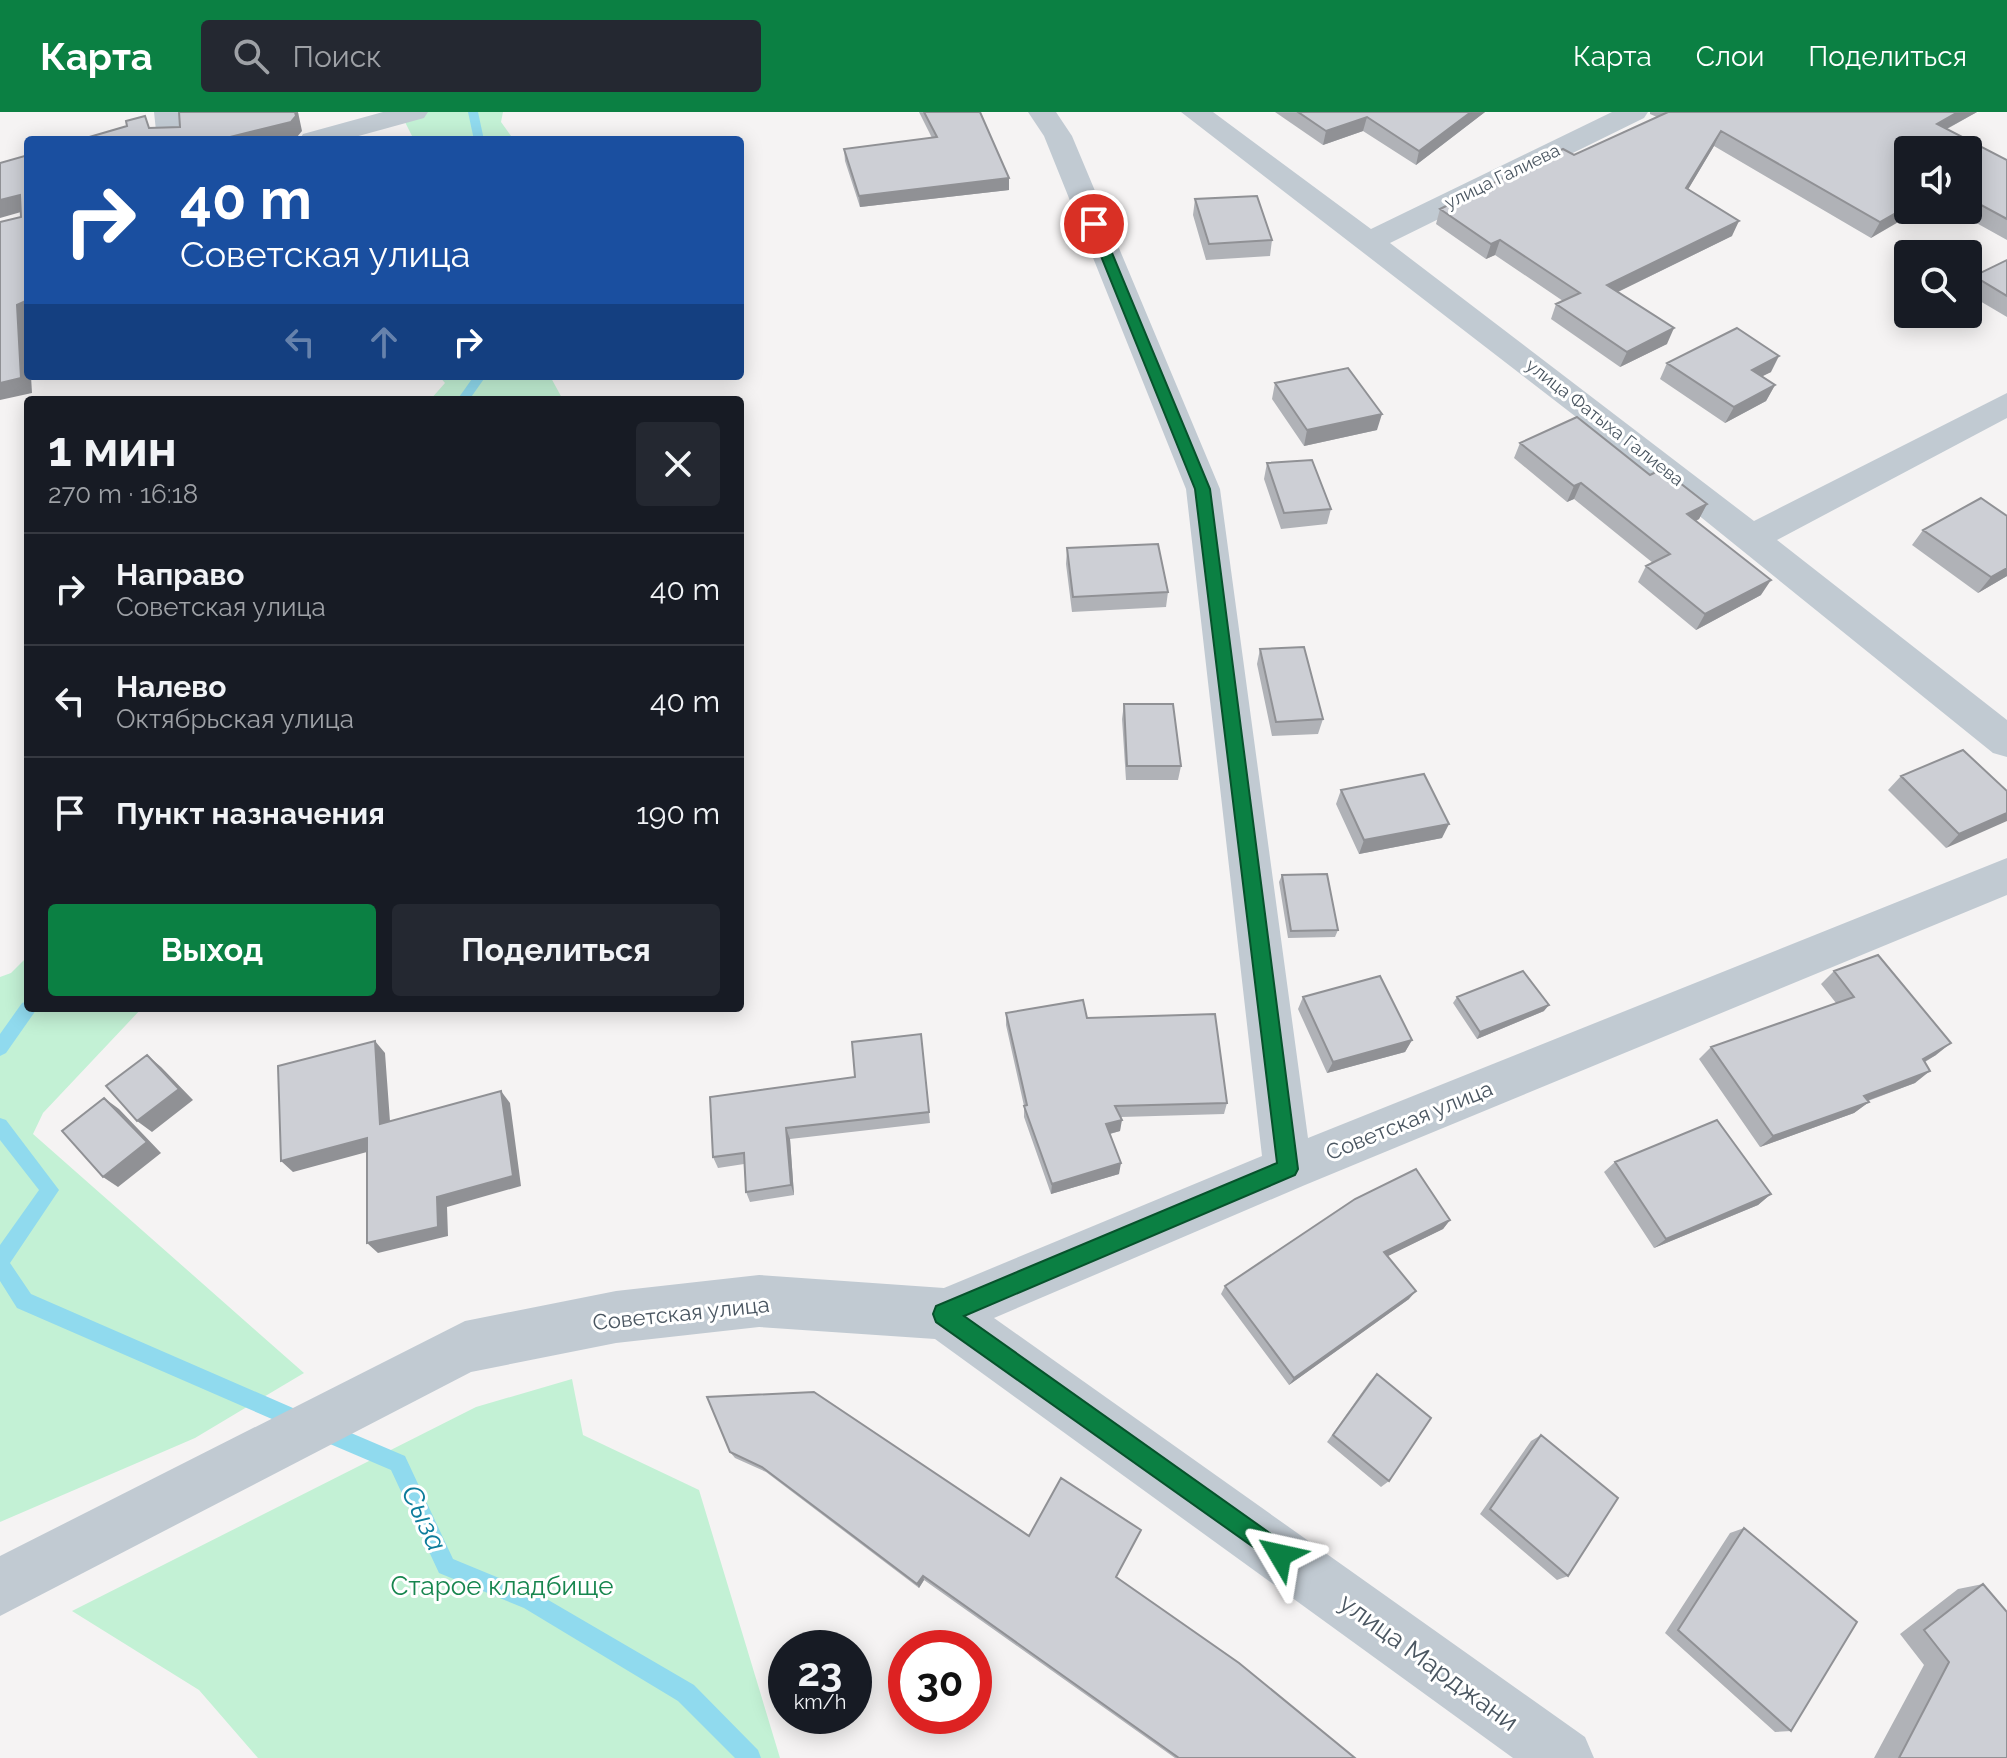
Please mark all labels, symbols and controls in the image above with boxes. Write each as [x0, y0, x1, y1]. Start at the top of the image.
search box [201, 20, 761, 92]
text: Карта [40, 34, 153, 79]
icon: search [229, 34, 273, 78]
text: Поиск [293, 39, 382, 74]
text: Карта [1573, 40, 1652, 73]
text: Слои [1696, 40, 1764, 73]
text: Поделиться [1808, 40, 1967, 73]
map controls [1894, 136, 1982, 328]
button: sound [1894, 136, 1982, 224]
street label: улица Галиева [1441, 139, 1563, 213]
text: 40 m [180, 166, 312, 232]
icon: right [48, 168, 152, 272]
pin [1060, 190, 1128, 258]
icon: arrive [1072, 202, 1116, 246]
text: Советская улица [180, 233, 470, 275]
button: search [1894, 240, 1982, 328]
icon: left [278, 320, 322, 364]
icon: ahead [362, 320, 406, 364]
icon: right [446, 320, 490, 364]
street label: улица Фатыха Галиева [1522, 354, 1688, 490]
text: 1 мин [48, 421, 177, 477]
button: close [636, 422, 720, 506]
text: 270 m · 16:18 [48, 479, 198, 509]
text: Направо [116, 557, 245, 592]
icon: right [48, 567, 92, 611]
text: 40 m [650, 572, 720, 607]
text: Советская улица [116, 592, 326, 622]
text: Налево [116, 669, 226, 704]
icon: left [48, 679, 92, 723]
text: 40 m [650, 684, 720, 719]
text: Октябрьская улица [116, 704, 354, 734]
icon: arrive [48, 791, 92, 835]
text: Пункт назначения [116, 796, 385, 831]
text: 190 m [636, 796, 720, 831]
button: Выход [48, 904, 376, 996]
button: Поделиться [392, 904, 720, 996]
street label: Советская улица [1322, 1075, 1496, 1165]
street label: Советская улица [591, 1291, 771, 1335]
water label: Сыза [394, 1480, 454, 1556]
position arrow [1238, 1513, 1322, 1597]
park label: Старое кладбище [390, 1571, 614, 1601]
street label: улица Марджани [1334, 1587, 1524, 1737]
speed limit sign: 30 [888, 1630, 992, 1734]
text: 23 [798, 1648, 842, 1695]
text: km/h [794, 1690, 846, 1714]

